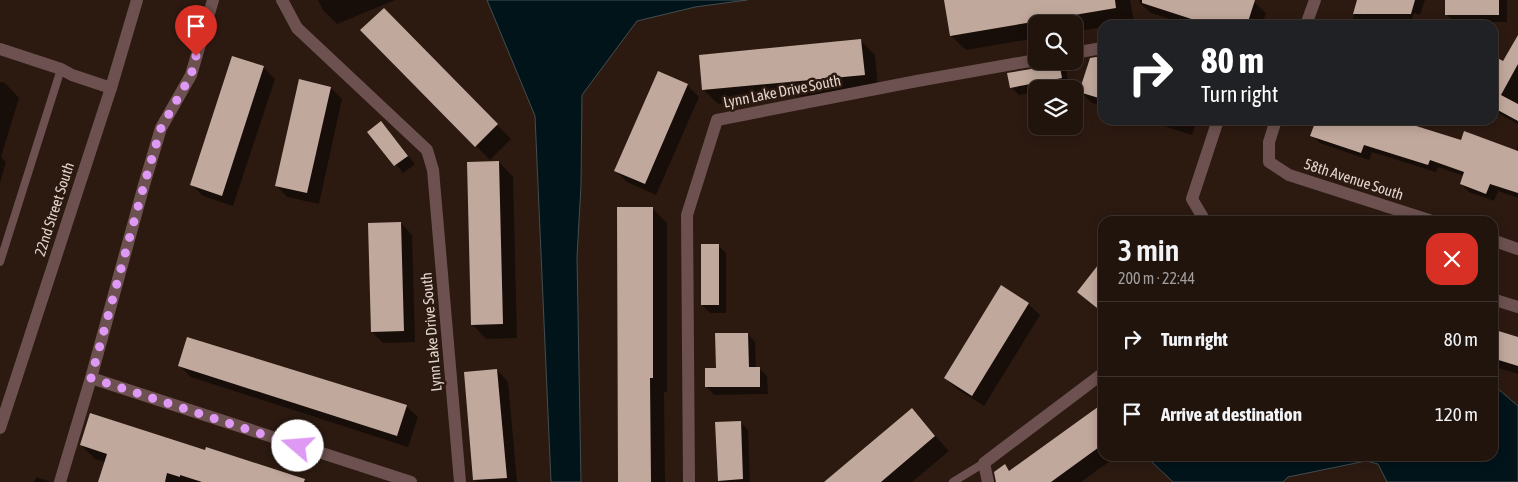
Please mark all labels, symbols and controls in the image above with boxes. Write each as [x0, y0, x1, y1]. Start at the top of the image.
pin [175, 5, 217, 56]
icon: arrive [182, 12, 210, 40]
map controls [1028, 15, 1083, 135]
button: search [1028, 15, 1083, 70]
icon: right [1118, 40, 1183, 105]
text: 80 m [1201, 40, 1264, 80]
street label: Lynn Lake Drive South [722, 71, 842, 111]
button: layers [1028, 80, 1083, 135]
text: Turn right [1201, 81, 1278, 107]
street label: 58th Avenue South [1302, 155, 1406, 203]
street label: 22nd Street South [31, 160, 77, 258]
text: 3 min [1118, 233, 1179, 267]
button: close [1426, 233, 1478, 285]
text: 200 m · 22:44 [1118, 269, 1195, 287]
street label: Lynn Lake Drive South [417, 272, 445, 392]
icon: right [1118, 325, 1146, 353]
text: Turn right [1161, 328, 1228, 350]
text: 80 m [1444, 328, 1478, 350]
icon: arrive [1118, 400, 1146, 428]
text: Arrive at destination [1161, 403, 1302, 425]
text: 120 m [1435, 403, 1478, 425]
position arrow [271, 419, 323, 471]

